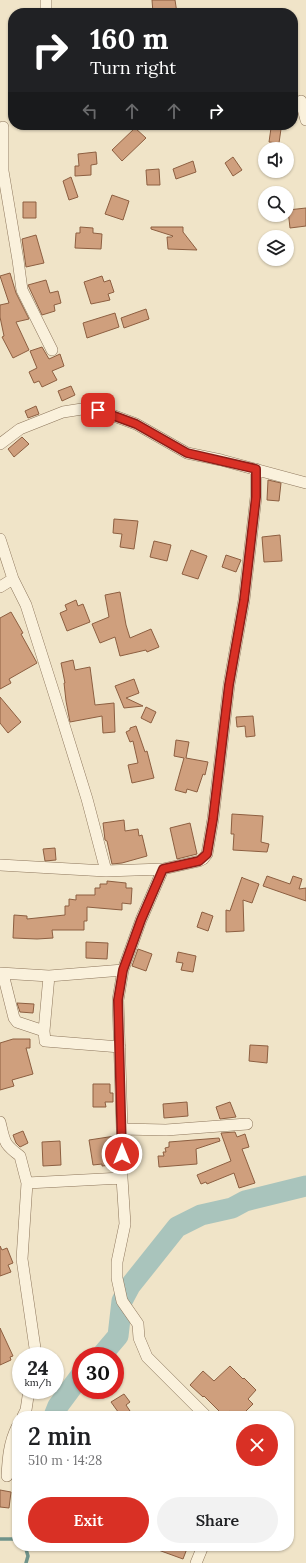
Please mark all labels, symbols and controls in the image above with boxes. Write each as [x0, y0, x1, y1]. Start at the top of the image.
text: 160 m [90, 21, 168, 57]
icon: right [24, 24, 76, 76]
text: Turn right [90, 56, 176, 79]
icon: left [79, 100, 101, 122]
icon: ahead [121, 100, 143, 122]
icon: ahead [163, 100, 185, 122]
icon: right [205, 100, 227, 122]
map controls [258, 142, 294, 266]
button: sound [258, 142, 294, 178]
button: search [258, 186, 294, 222]
button: layers [258, 230, 294, 266]
pin [81, 393, 115, 427]
icon: arrive [87, 399, 109, 421]
position arrow [101, 1133, 143, 1175]
speed limit sign: 30 [72, 1347, 124, 1399]
text: 24 [27, 1355, 49, 1380]
text: km/h [24, 1376, 52, 1389]
text: 2 min [28, 1421, 92, 1452]
button: close [236, 1424, 278, 1466]
text: 510 m · 14:28 [28, 1452, 102, 1469]
button: Exit [28, 1497, 149, 1543]
button: Share [157, 1497, 278, 1543]

